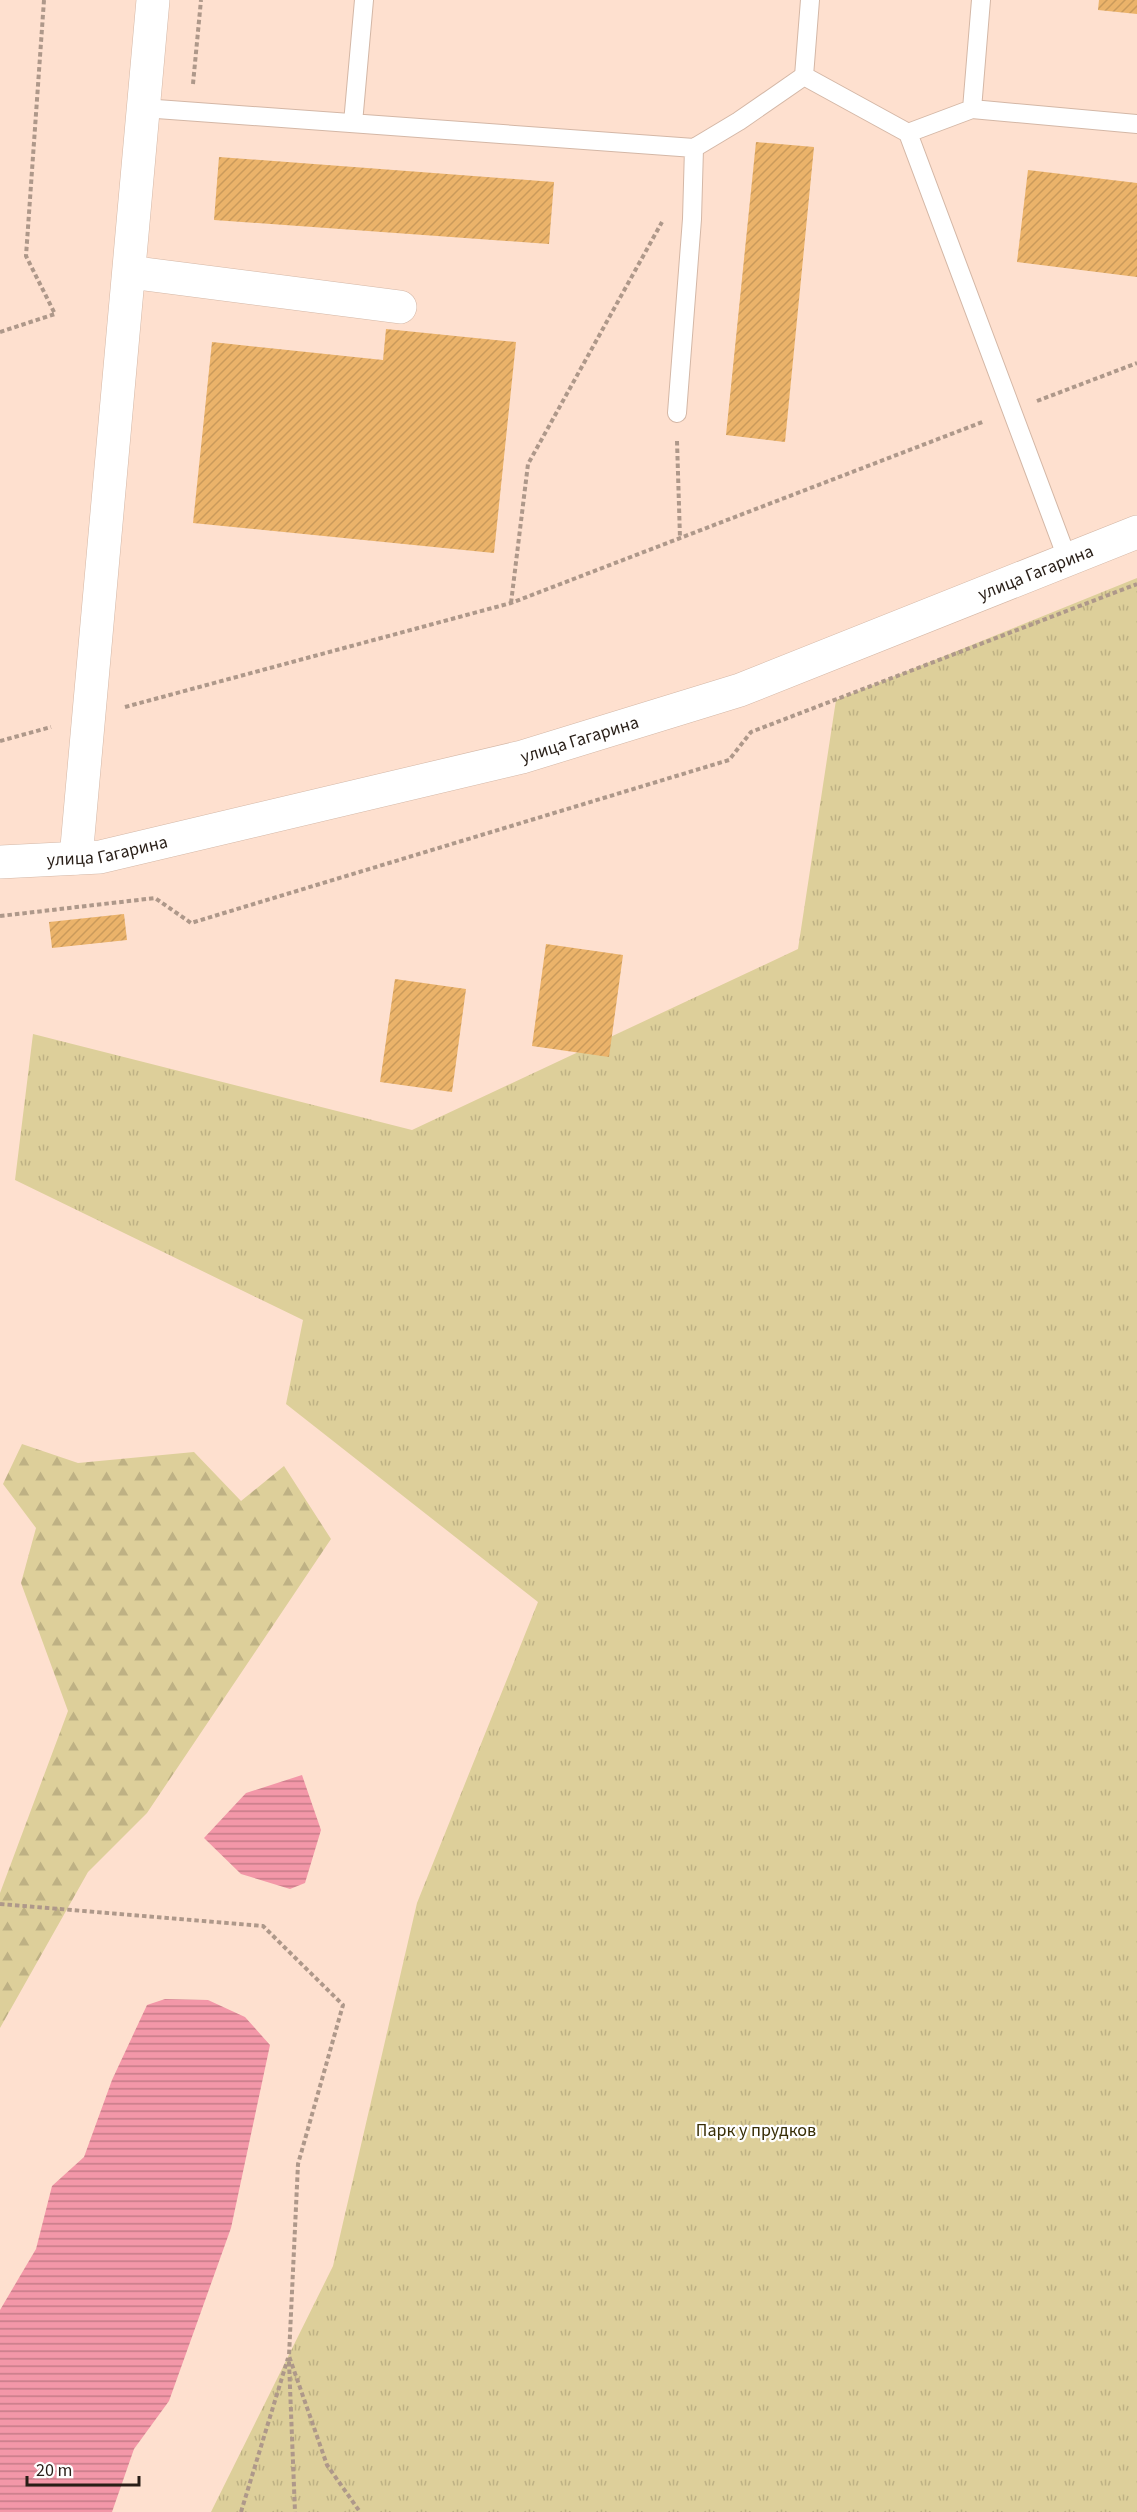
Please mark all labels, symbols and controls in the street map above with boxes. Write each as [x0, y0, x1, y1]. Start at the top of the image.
street label: улица Гагарина [974, 539, 1097, 607]
street label: улица Гагарина [517, 710, 642, 770]
street label: улица Гагарина [46, 829, 170, 873]
park label: Парк у прудков [696, 2118, 816, 2143]
scale bar [27, 2449, 140, 2487]
text: 20 m [36, 2458, 72, 2483]

